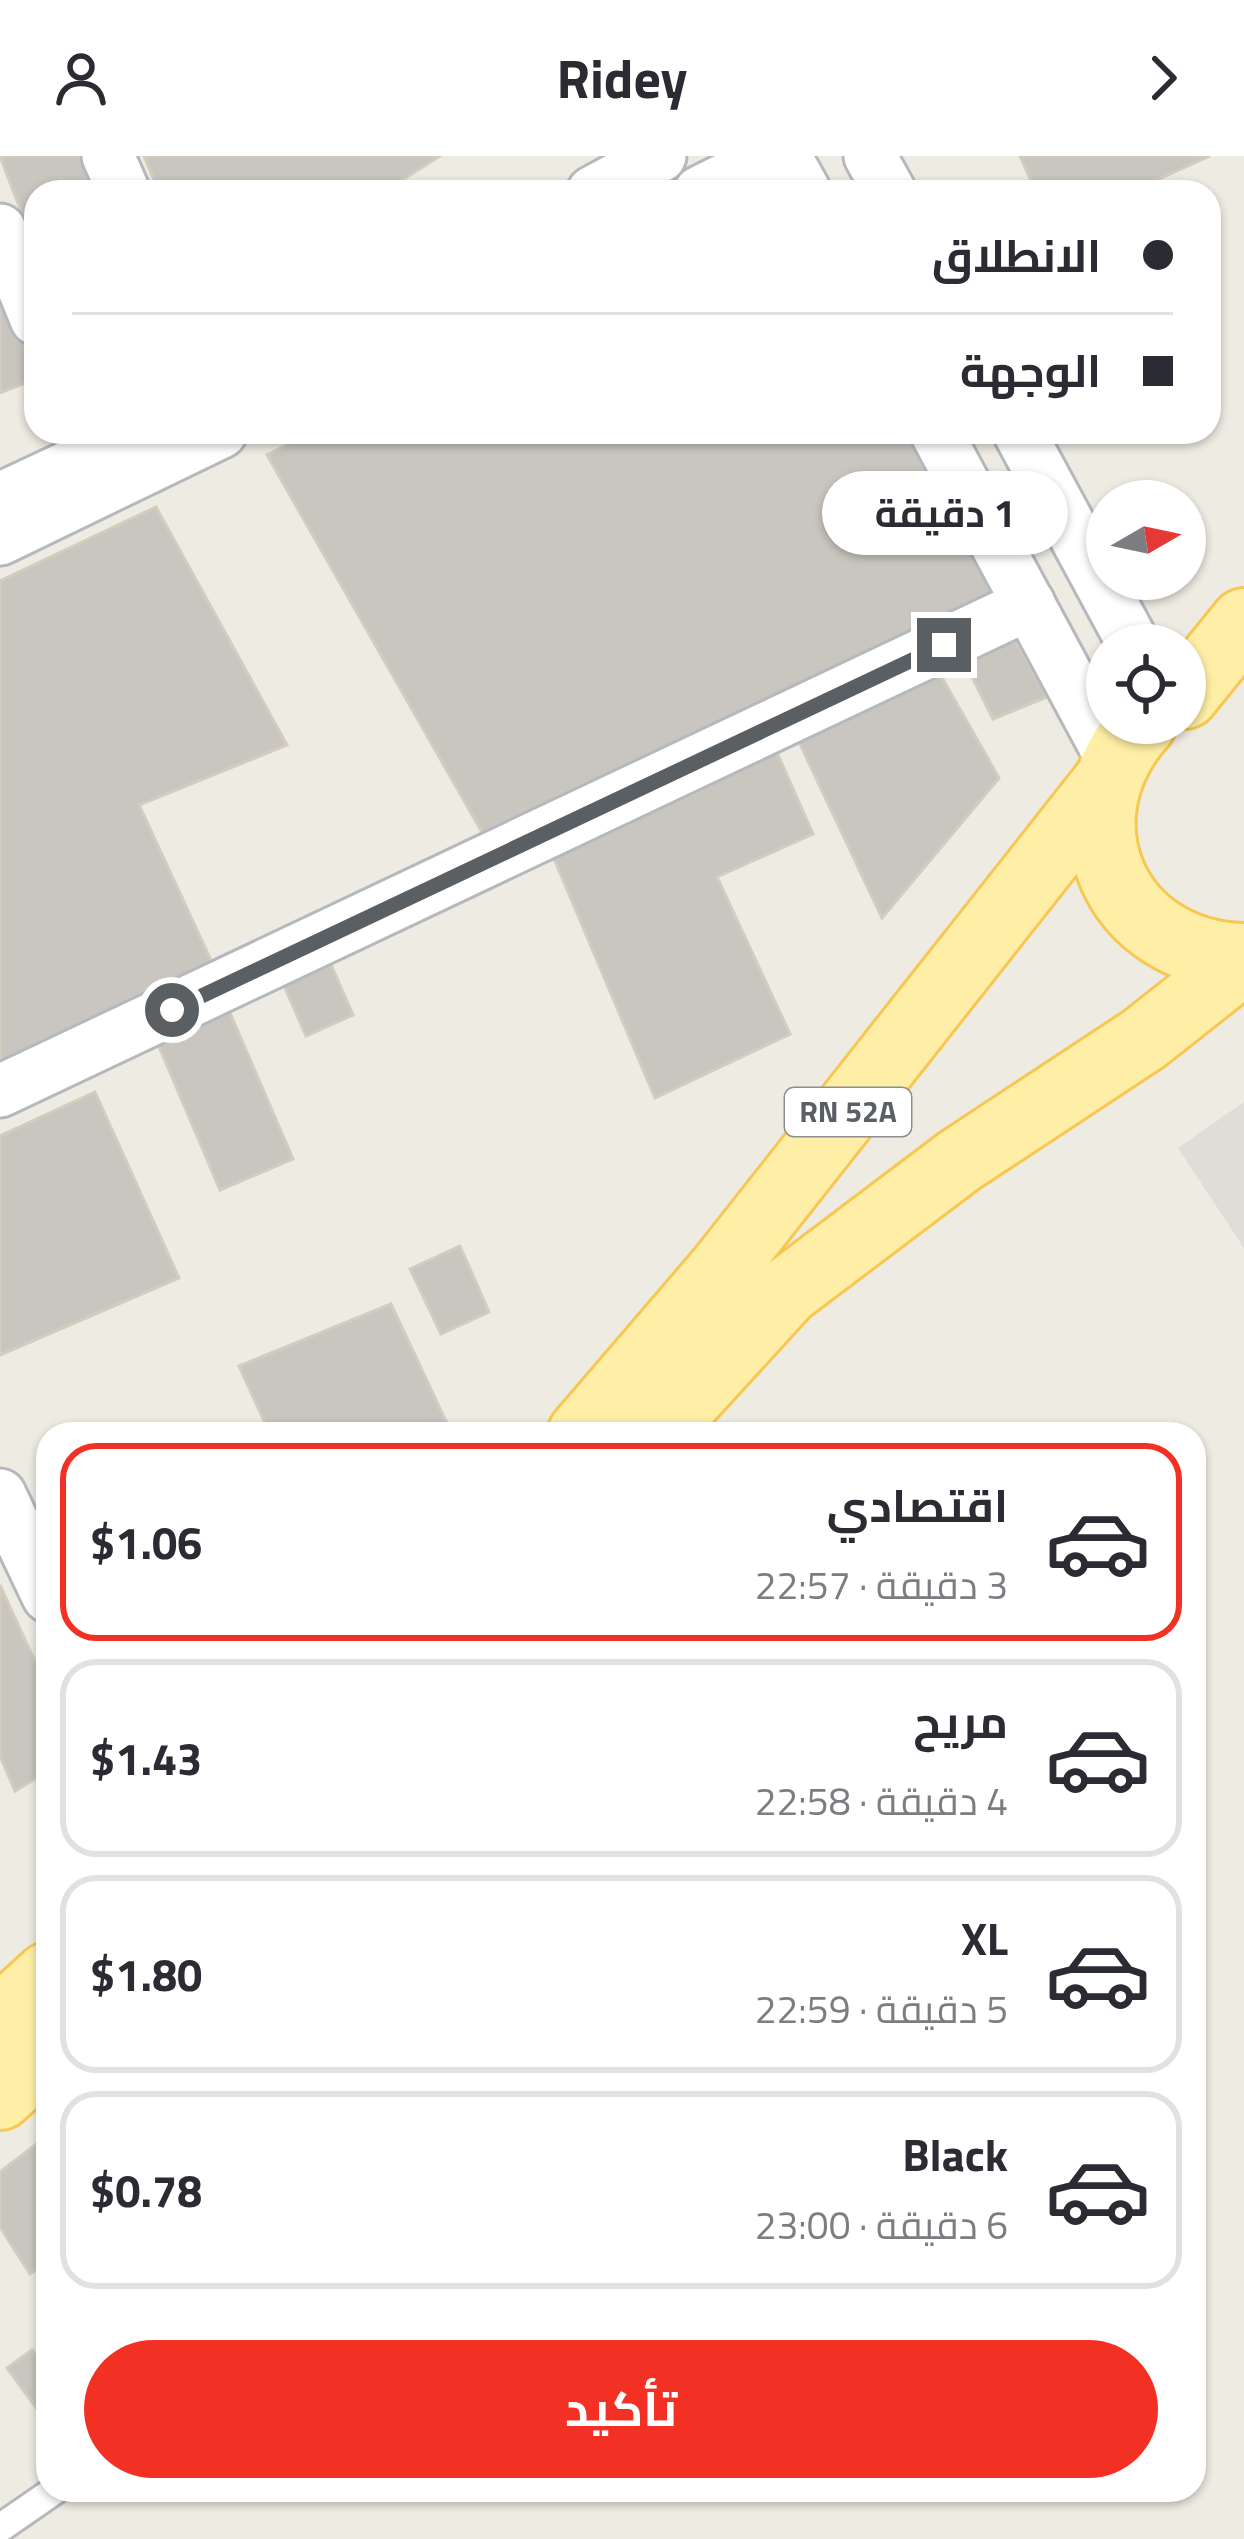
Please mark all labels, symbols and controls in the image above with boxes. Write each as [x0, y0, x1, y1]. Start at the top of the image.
text: Ridey [556, 37, 688, 119]
icon: person [48, 45, 114, 111]
icon: forward [1130, 45, 1196, 111]
text: الانطلاق [932, 221, 1101, 289]
text: الوجهة [960, 336, 1101, 404]
callout: 1 دقيقة [821, 471, 1067, 555]
north arrow [1086, 480, 1206, 600]
map controls [1086, 480, 1206, 744]
text: 1 دقيقة [875, 483, 1015, 542]
route end [917, 618, 971, 672]
button: locate [1086, 624, 1206, 744]
route start [145, 983, 199, 1037]
road number: RN 52A [785, 1088, 911, 1136]
text: اقتصادي [827, 1471, 1008, 1539]
icon: car [1044, 1488, 1152, 1596]
text: $1.06 [90, 1508, 202, 1576]
text: 3 دقيقة · 22:57 [755, 1555, 1008, 1614]
text: مريح [913, 1687, 1008, 1755]
icon: car [1044, 1704, 1152, 1812]
text: $1.43 [90, 1724, 202, 1792]
text: 4 دقيقة · 22:58 [755, 1771, 1008, 1830]
text: XL [961, 1904, 1008, 1972]
icon: car [1044, 1920, 1152, 2028]
text: $1.80 [90, 1940, 202, 2008]
text: 5 دقيقة · 22:59 [755, 1979, 1008, 2038]
text: Black [902, 2120, 1008, 2188]
icon: car [1044, 2136, 1152, 2244]
text: $0.78 [90, 2156, 202, 2224]
text: 6 دقيقة · 23:00 [755, 2195, 1008, 2254]
button: تأكيد [84, 2340, 1158, 2478]

